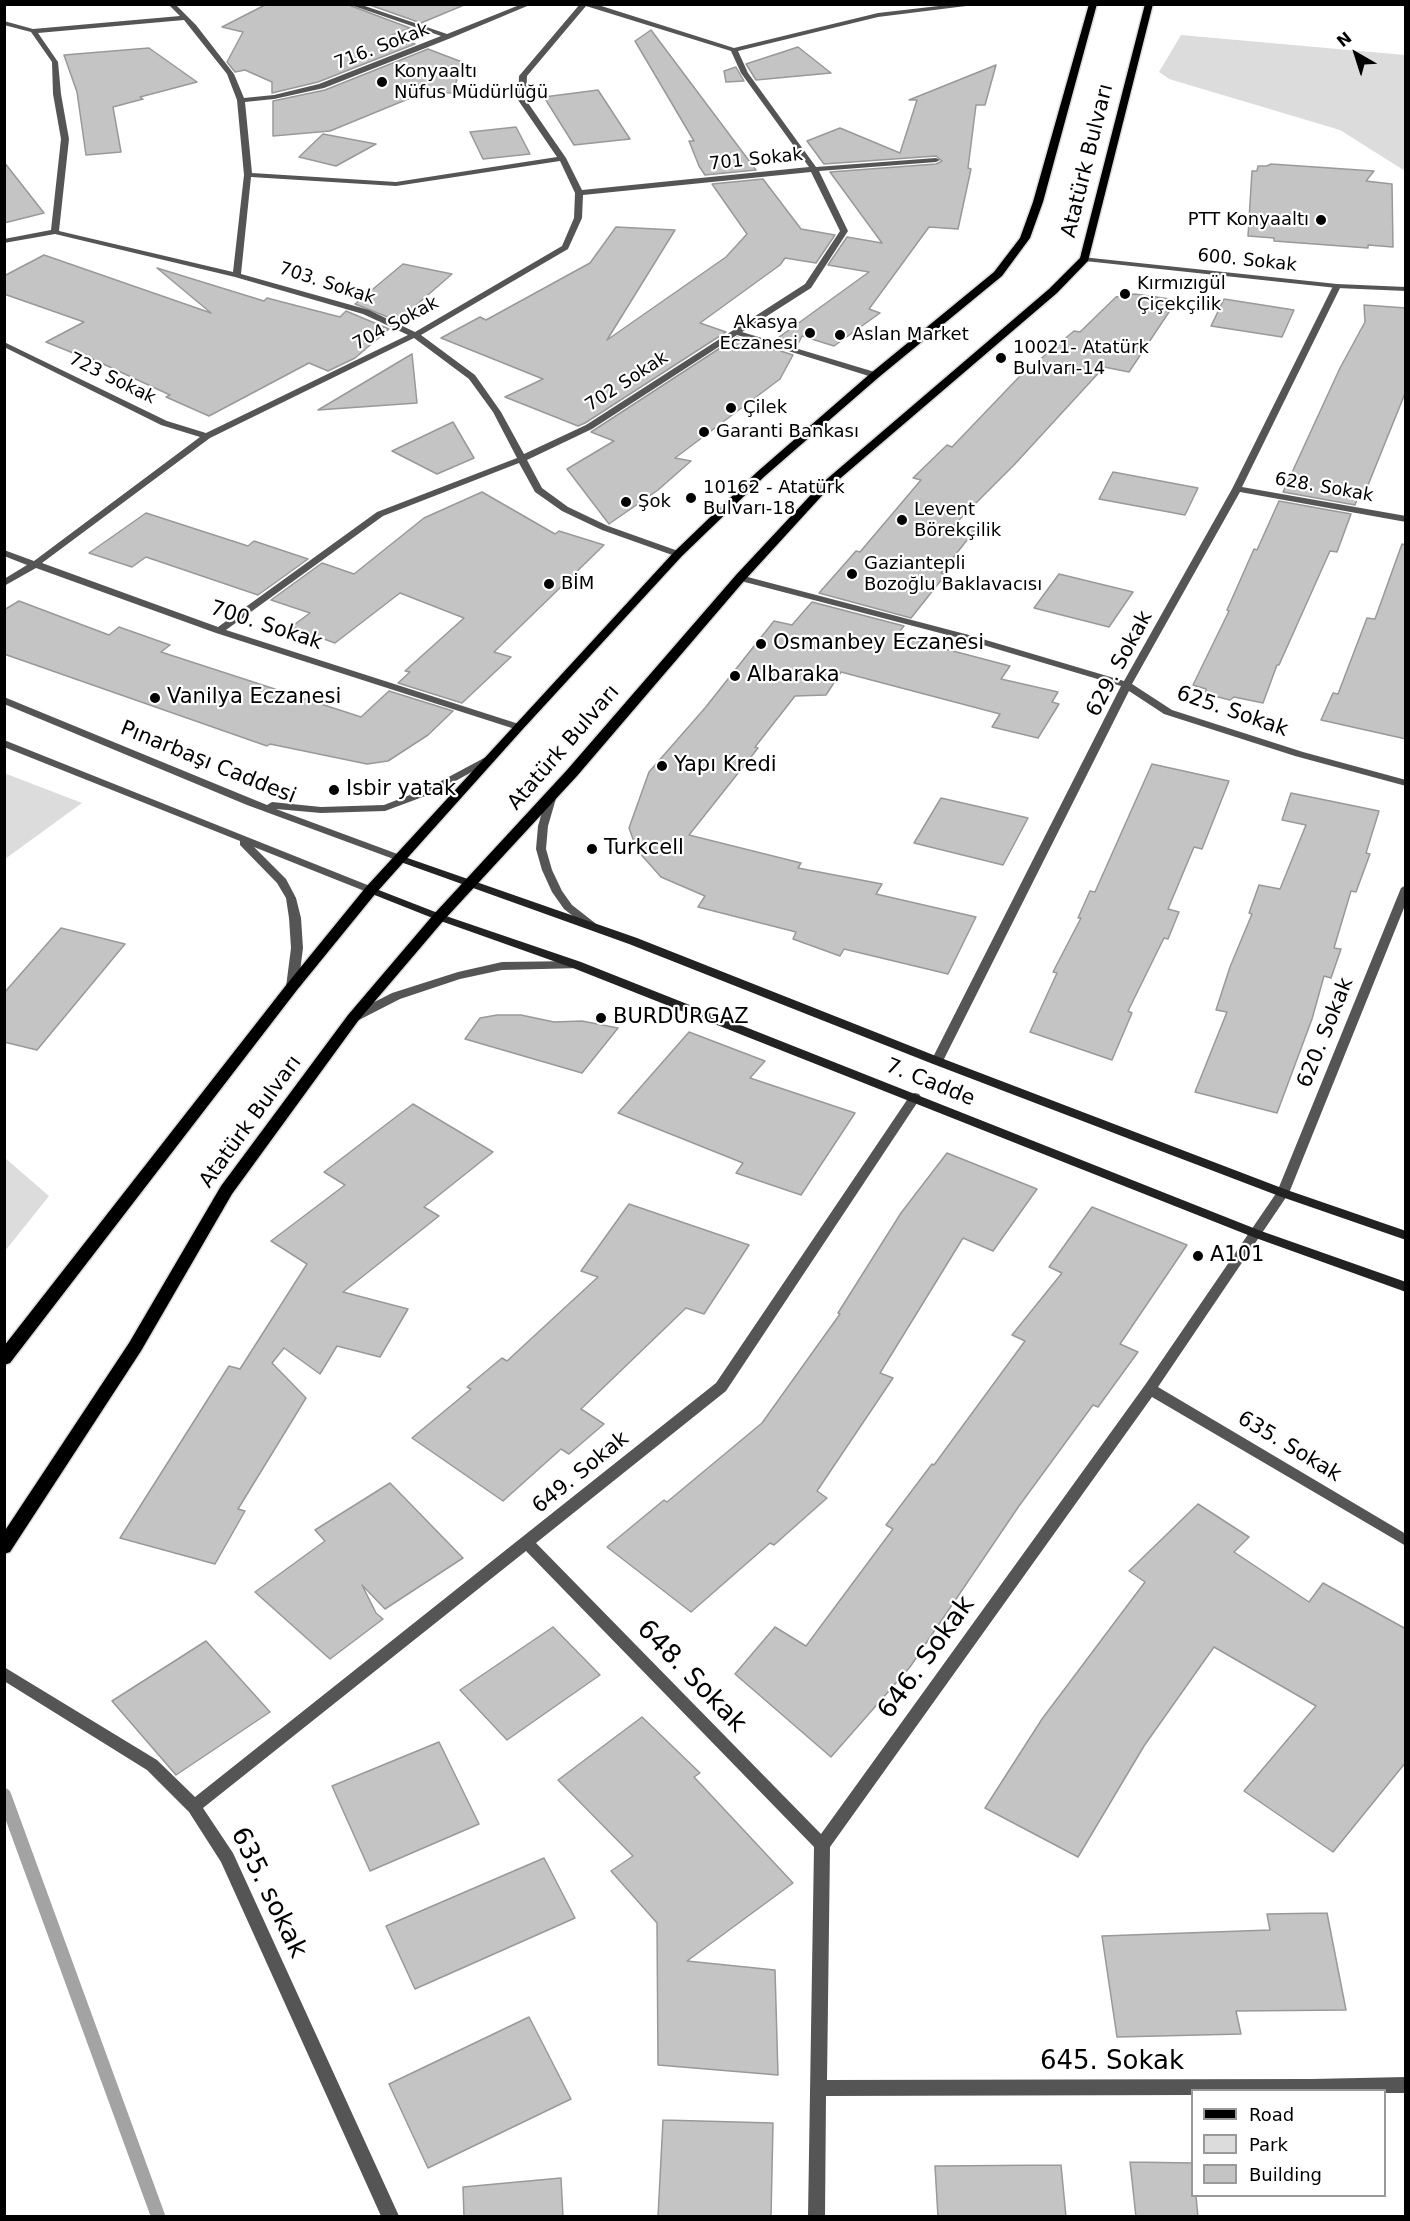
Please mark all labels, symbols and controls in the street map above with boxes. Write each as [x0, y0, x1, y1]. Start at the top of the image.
street label: 716. Sokak [332, 19, 432, 75]
north arrow [1326, 24, 1386, 84]
text: N [1333, 28, 1356, 51]
place label: Konyaaltı Nüfus Müdürlüğü [394, 61, 548, 104]
marker: Konyaaltı Nüfus Müdürlüğü [375, 75, 389, 89]
street label: Atatürk Bulvarı [1057, 82, 1119, 240]
street label: 701 Sokak [708, 144, 804, 176]
place label: PTT Konyaaltı [1188, 209, 1309, 231]
marker: PTT Konyaaltı [1314, 213, 1328, 227]
street label: 600. Sokak [1196, 245, 1298, 277]
street label: 703. Sokak [276, 258, 378, 310]
place label: Kırmızıgül Çiçekçilik [1137, 273, 1226, 316]
marker: Kırmızıgül Çiçekçilik [1118, 287, 1132, 301]
street label: 704 Sokak [349, 292, 443, 356]
place label: Akasya Eczanesi [719, 312, 798, 354]
place label: Aslan Market [852, 324, 969, 346]
marker: Akasya Eczanesi [803, 326, 817, 340]
marker: Aslan Market [833, 328, 847, 342]
place label: 10021- Atatürk Bulvarı-14 [1013, 337, 1149, 380]
street label: 702 Sokak [582, 347, 672, 417]
street label: 723 Sokak [65, 349, 159, 409]
marker: 10021- Atatürk Bulvarı-14 [994, 351, 1008, 365]
place label: Çilek [743, 397, 787, 419]
marker: Çilek [724, 401, 738, 415]
place label: Garanti Bankası [716, 421, 859, 443]
marker: Garanti Bankası [697, 425, 711, 439]
street label: 628. Sokak [1273, 469, 1375, 507]
place label: 10162 - Atatürk Bulvarı-18 [703, 477, 845, 520]
place label: Şok [638, 491, 671, 513]
marker: 10162 - Atatürk Bulvarı-18 [684, 491, 698, 505]
marker: Şok [619, 495, 633, 509]
place label: Levent Börekçilik [914, 499, 1001, 542]
marker: Levent Börekçilik [895, 513, 909, 527]
place label: Gaziantepli Bozoğlu Baklavacısı [864, 553, 1042, 596]
marker: Gaziantepli Bozoğlu Baklavacısı [845, 567, 859, 581]
place label: BİM [561, 573, 594, 595]
marker: BİM [542, 577, 556, 591]
street label: 700. Sokak [207, 596, 325, 656]
street label: 629. Sokak [1082, 607, 1158, 721]
place label: Osmanbey Eczanesi [773, 631, 984, 657]
marker: Osmanbey Eczanesi [754, 637, 768, 651]
place label: Albaraka [747, 663, 840, 689]
marker: Albaraka [728, 669, 742, 683]
street label: Atatürk Bulvarı [503, 680, 625, 816]
street label: 625. Sokak [1173, 681, 1291, 743]
place label: Vanilya Eczanesi [167, 685, 341, 711]
marker: Vanilya Eczanesi [148, 691, 162, 705]
street label: Pınarbaşı Caddesi [117, 716, 299, 810]
place label: Yapı Kredi [674, 753, 777, 779]
marker: Yapı Kredi [655, 759, 669, 773]
place label: Isbir yatak [346, 777, 456, 803]
marker: Isbir yatak [327, 783, 341, 797]
place label: Turkcell [604, 836, 684, 862]
marker: Turkcell [585, 842, 599, 856]
street label: 620. Sokak [1293, 974, 1359, 1092]
place label: BURDURGAZ [613, 1005, 749, 1031]
marker: BURDURGAZ [594, 1011, 608, 1025]
street label: Atatürk Bulvarı [195, 1051, 307, 1193]
street label: 7. Cadde [882, 1054, 978, 1112]
place label: A101 [1210, 1243, 1264, 1269]
marker: A101 [1191, 1249, 1205, 1263]
street label: 635. Sokak [1233, 1406, 1345, 1488]
street label: 649. Sokak [528, 1427, 634, 1519]
street label: 646. Sokak [872, 1591, 982, 1725]
street label: 648. Sokak [630, 1614, 752, 1740]
street label: 635. sokak [223, 1823, 313, 1963]
street label: 645. Sokak [1040, 2046, 1184, 2078]
legend [1191, 2089, 1386, 2197]
text: Road [1249, 2104, 1294, 2125]
text: Park [1249, 2134, 1288, 2155]
text: Building [1249, 2164, 1322, 2185]

